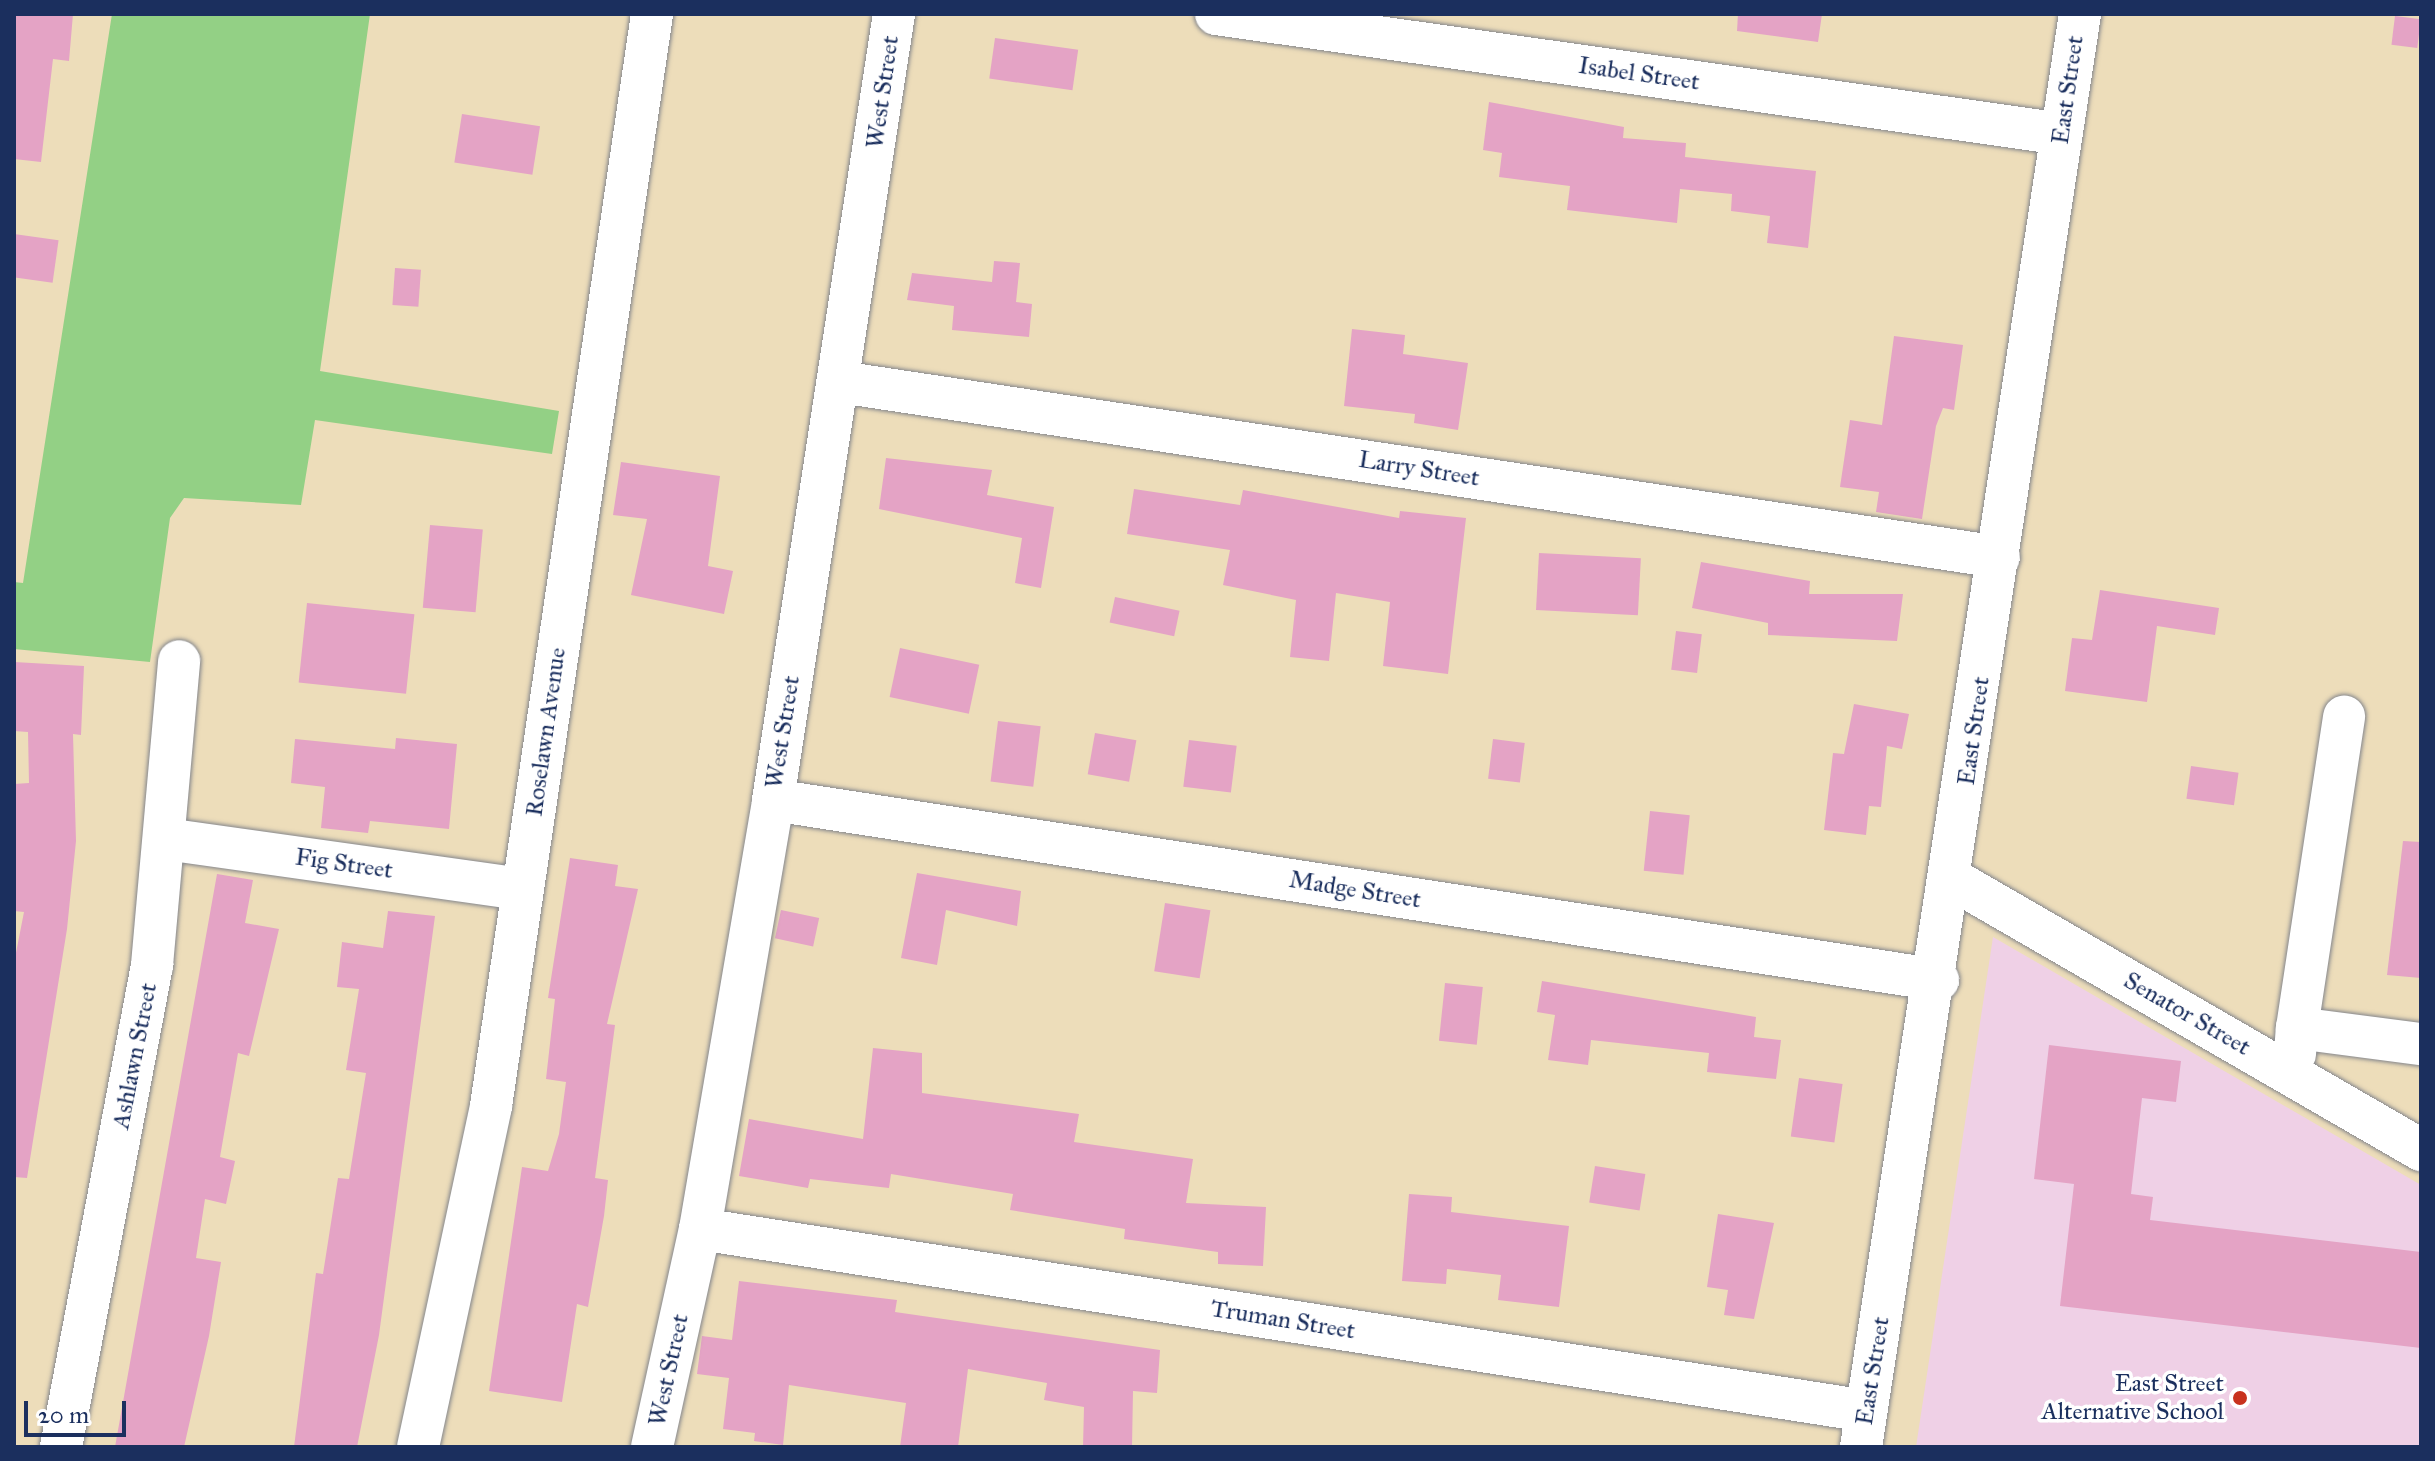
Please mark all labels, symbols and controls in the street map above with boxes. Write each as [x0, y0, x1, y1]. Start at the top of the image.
street label: West Street [861, 34, 905, 150]
street label: East Street [2046, 34, 2090, 146]
street label: Isabel Street [1577, 51, 1701, 97]
street label: Larry Street [1357, 445, 1481, 493]
street label: Roselawn Avenue [520, 646, 572, 818]
street label: West Street [760, 674, 806, 790]
street label: East Street [1952, 675, 1996, 787]
street label: Fig Street [293, 843, 395, 885]
street label: Madge Street [1287, 865, 1423, 915]
street label: Senator Street [2119, 966, 2255, 1062]
street label: Ashlawn Street [107, 980, 163, 1132]
street label: Truman Street [1209, 1294, 1357, 1346]
street label: West Street [643, 1311, 695, 1429]
street label: East Street [1850, 1315, 1896, 1427]
place label: East Street Alternative School [2041, 1370, 2224, 1426]
scale bar [28, 1385, 130, 1435]
marker: East Street Alternative School [2231, 1389, 2249, 1407]
text: 20 m [38, 1400, 89, 1430]

